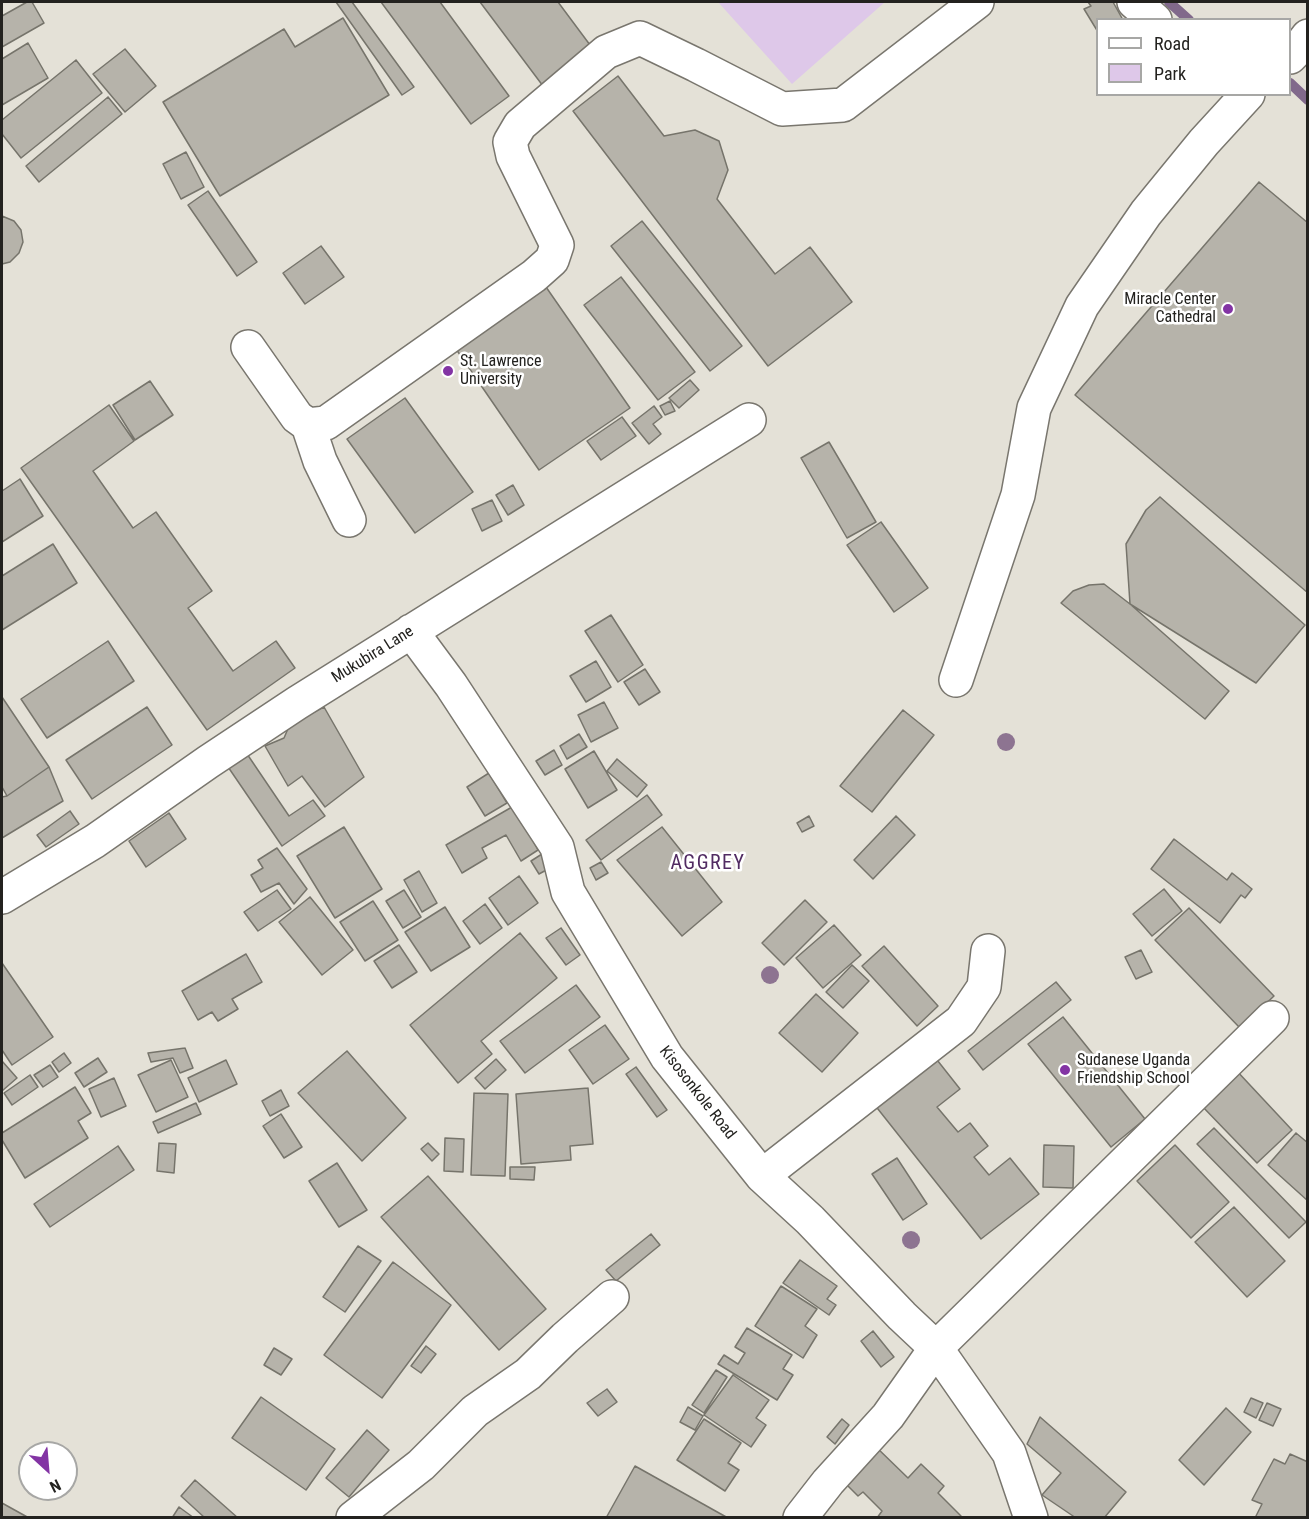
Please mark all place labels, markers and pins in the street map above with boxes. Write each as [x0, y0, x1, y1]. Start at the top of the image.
place label: Miracle Center Cathedral [1124, 290, 1216, 328]
marker: Miracle Center Cathedral [1221, 302, 1235, 316]
place label: St. Lawrence University [460, 352, 541, 390]
marker: St. Lawrence University [441, 364, 455, 378]
place label: Sudanese Uganda Friendship School [1077, 1051, 1190, 1089]
marker: Sudanese Uganda Friendship School [1058, 1063, 1072, 1077]

